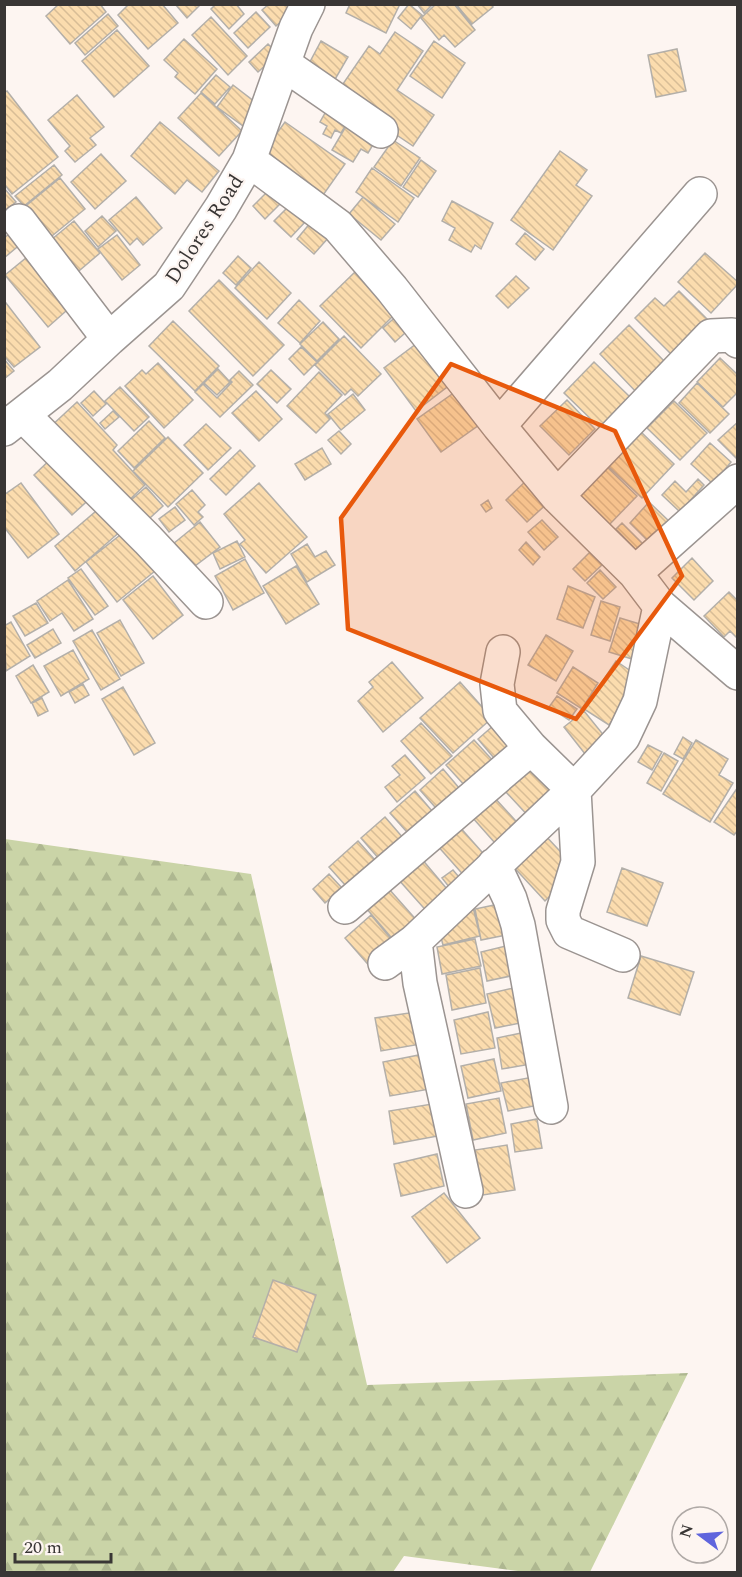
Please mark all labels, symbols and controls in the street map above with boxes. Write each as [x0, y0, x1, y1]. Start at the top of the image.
street label: Dolores Road [157, 168, 252, 291]
north arrow [670, 1505, 730, 1565]
text: N [673, 1522, 700, 1541]
scale bar [15, 1526, 111, 1564]
text: 20 m [24, 1534, 62, 1561]

